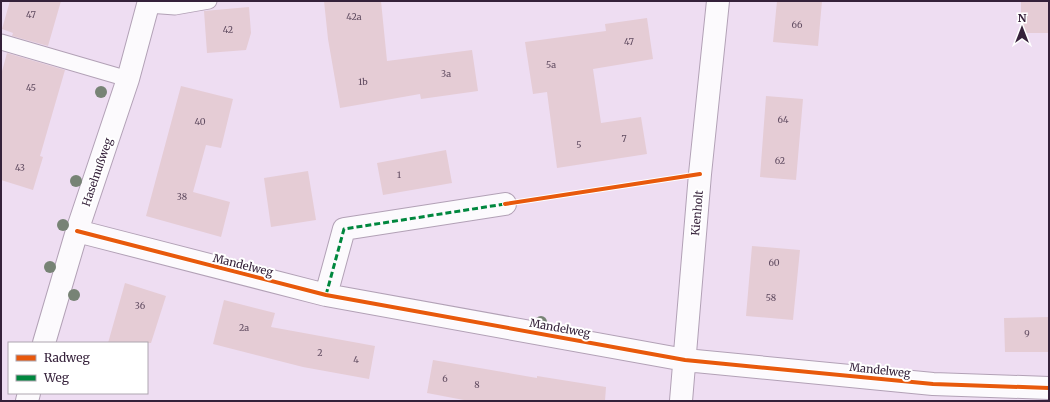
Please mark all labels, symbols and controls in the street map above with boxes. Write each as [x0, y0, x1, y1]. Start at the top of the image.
north arrow [1002, 8, 1042, 48]
house number: 47 [26, 9, 36, 20]
house number: 42a [346, 11, 362, 22]
text: N [1018, 11, 1027, 25]
house number: 66 [792, 19, 803, 30]
house number: 42 [223, 24, 233, 35]
house number: 47 [624, 36, 634, 47]
house number: 5a [546, 59, 556, 70]
house number: 3a [441, 68, 451, 79]
house number: 1b [358, 76, 368, 87]
house number: 45 [26, 82, 36, 93]
house number: 64 [778, 114, 789, 125]
house number: 40 [194, 116, 206, 127]
house number: 7 [621, 133, 627, 144]
street label: Haselnußweg [79, 136, 115, 208]
house number: 5 [576, 139, 582, 150]
house number: 62 [775, 155, 785, 166]
house number: 43 [15, 162, 25, 173]
house number: 1 [397, 169, 401, 180]
street label: Kienholt [688, 189, 706, 236]
house number: 38 [177, 191, 187, 202]
street label: Mandelweg [211, 251, 275, 279]
house number: 60 [768, 257, 780, 268]
house number: 58 [766, 292, 776, 303]
house number: 36 [135, 300, 146, 311]
street label: Mandelweg [529, 316, 592, 340]
house number: 2a [239, 322, 249, 333]
house number: 9 [1024, 328, 1030, 339]
legend [8, 342, 148, 394]
house number: 2 [317, 347, 323, 358]
text: Radweg [44, 350, 90, 365]
house number: 4 [353, 354, 359, 365]
street label: Mandelweg [849, 360, 912, 380]
text: Weg [43, 370, 70, 385]
house number: 6 [442, 373, 448, 384]
house number: 8 [474, 379, 480, 390]

